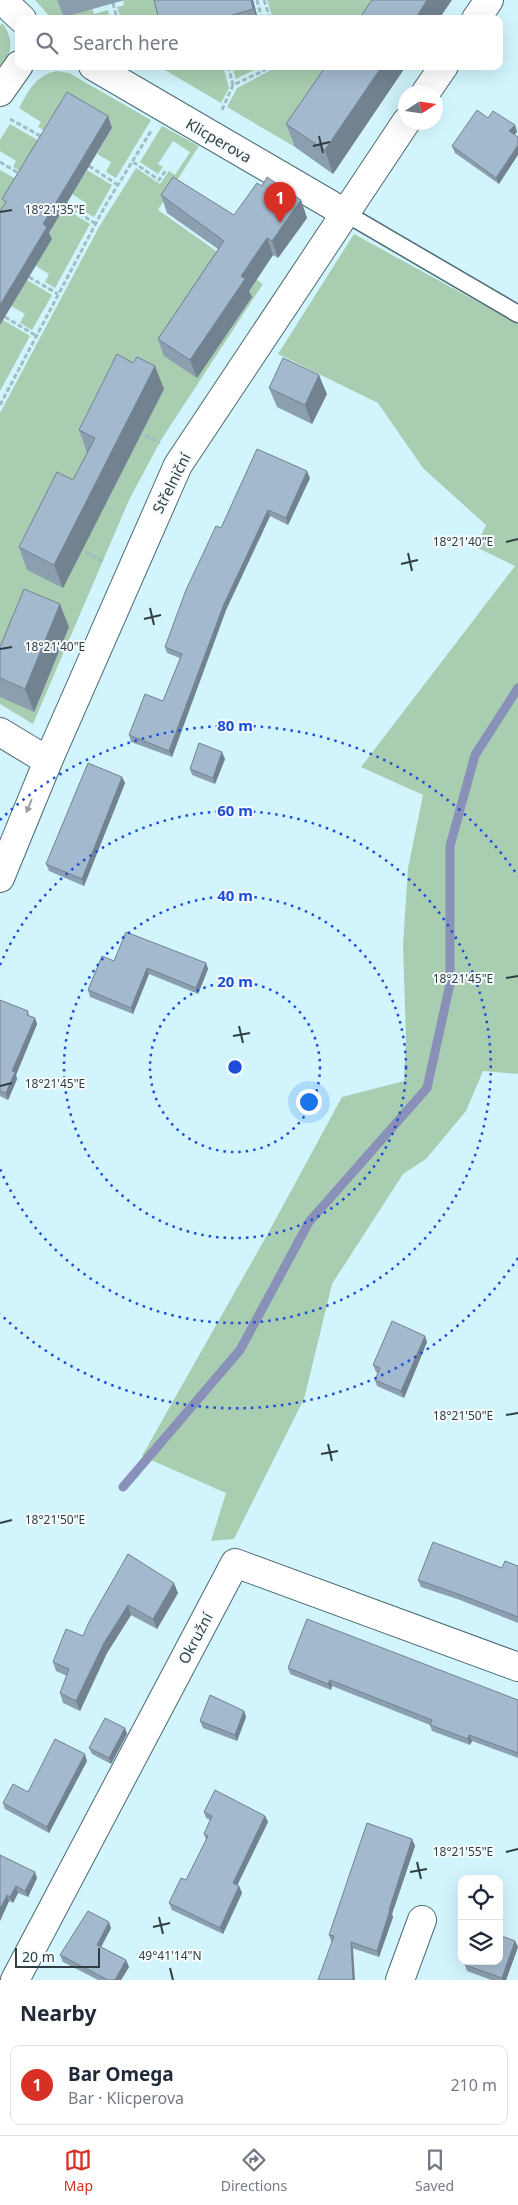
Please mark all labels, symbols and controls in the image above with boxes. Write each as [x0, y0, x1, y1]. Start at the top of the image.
search box [15, 15, 503, 70]
icon: search [33, 29, 61, 57]
text: Search here [73, 30, 179, 56]
north arrow [398, 85, 443, 130]
street label: Klicperova [183, 113, 255, 167]
pin: 1 [264, 182, 296, 223]
text: 18°21'35"E [25, 201, 85, 218]
street label: Střelniční [147, 448, 195, 517]
text: 18°21'40"E [433, 533, 493, 550]
text: 18°21'40"E [25, 638, 85, 655]
text: 80 m [217, 715, 253, 735]
one-way arrow [25, 799, 33, 813]
text: 60 m [217, 800, 253, 820]
text: 40 m [217, 885, 253, 905]
text: 18°21'45"E [433, 970, 493, 987]
text: 20 m [217, 971, 253, 991]
centre of rings [226, 1058, 244, 1076]
text: 18°21'45"E [25, 1075, 85, 1092]
your location [296, 1089, 322, 1115]
text: 18°21'50"E [433, 1407, 493, 1424]
text: 18°21'50"E [25, 1511, 85, 1528]
street label: Okružní [173, 1608, 217, 1667]
text: 18°21'55"E [433, 1843, 493, 1860]
map controls [458, 1875, 503, 1965]
button: locate [458, 1875, 503, 1920]
button: layers [458, 1920, 503, 1965]
scale bar [15, 1945, 100, 1968]
text: 20 m [22, 1947, 55, 1966]
text: 49°41'14"N [138, 1947, 202, 1964]
text: Nearby [20, 1999, 96, 2027]
text: Bar Omega [68, 2061, 174, 2087]
text: 1 [32, 2074, 42, 2096]
text: 210 m [450, 2074, 497, 2096]
text: Bar · Klicperova [68, 2087, 184, 2109]
tab: Map [64, 2146, 93, 2195]
tab: Directions [221, 2146, 287, 2195]
tab: Saved [415, 2146, 454, 2195]

